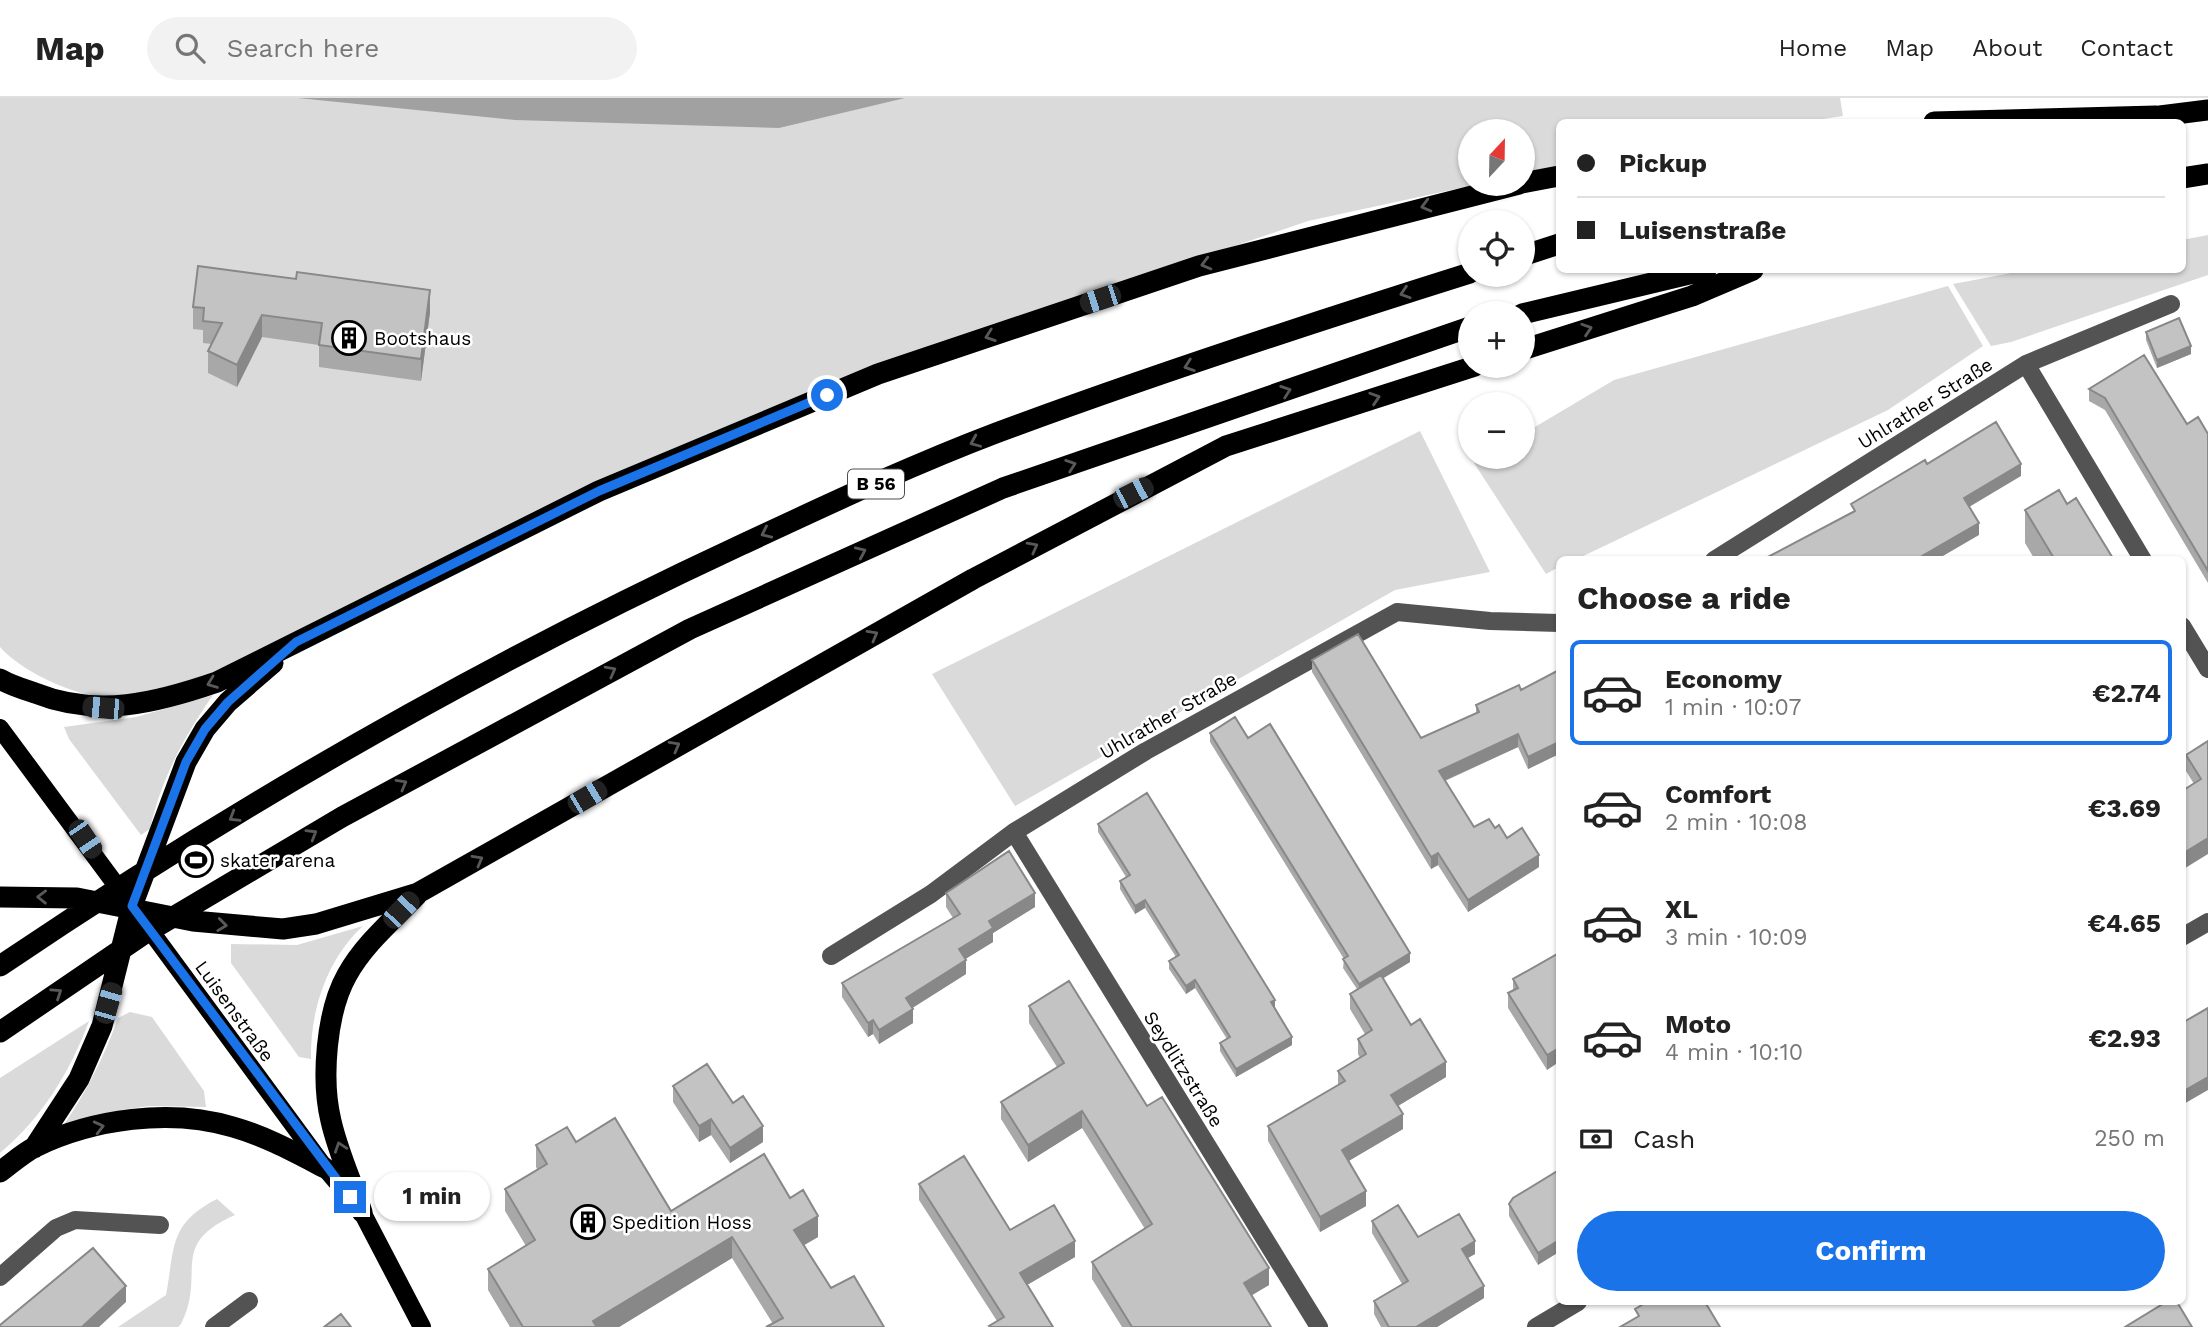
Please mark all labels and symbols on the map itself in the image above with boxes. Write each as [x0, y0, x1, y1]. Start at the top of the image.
north arrow [1458, 119, 1535, 196]
one-way arrow [1420, 198, 1432, 212]
one-way arrow [1200, 256, 1212, 270]
car [1077, 283, 1124, 315]
one-way arrow [1399, 285, 1411, 300]
building icon: Bootshaus [330, 319, 368, 357]
one-way arrow [1581, 323, 1593, 338]
place label: Bootshaus [374, 327, 471, 350]
one-way arrow [985, 328, 997, 342]
street label: Uhlrather Straße [1854, 353, 1997, 454]
one-way arrow [1184, 357, 1196, 371]
route start [811, 379, 843, 411]
one-way arrow [1279, 385, 1291, 399]
one-way arrow [1368, 392, 1381, 406]
one-way arrow [970, 434, 982, 448]
one-way arrow [1064, 459, 1076, 473]
road number: B 56 [848, 470, 904, 498]
car [1110, 474, 1157, 512]
one-way arrow [761, 525, 774, 539]
one-way arrow [1026, 542, 1038, 555]
one-way arrow [854, 546, 866, 560]
one-way arrow [866, 630, 879, 643]
one-way arrow [604, 666, 616, 679]
street label: Uhlrather Straße [1096, 667, 1241, 764]
one-way arrow [207, 674, 219, 688]
car [82, 696, 125, 720]
one-way arrow [668, 741, 680, 754]
car [564, 777, 611, 817]
one-way arrow [395, 779, 407, 792]
one-way arrow [229, 808, 242, 821]
car [65, 816, 106, 862]
one-way arrow [304, 830, 317, 843]
sports icon: skater arena [177, 841, 215, 879]
place label: skater arena [220, 849, 336, 872]
one-way arrow [471, 855, 483, 868]
car [379, 888, 424, 932]
one-way arrow [36, 889, 46, 905]
one-way arrow [217, 917, 228, 932]
street label: Luisenstraße [190, 956, 279, 1066]
car [93, 980, 124, 1026]
one-way arrow [49, 988, 62, 1001]
street label: Seydlitzstraße [1139, 1007, 1228, 1131]
one-way arrow [93, 1121, 105, 1135]
one-way arrow [334, 1142, 348, 1154]
callout: 1 min [374, 1172, 490, 1222]
route end [334, 1181, 366, 1213]
building icon: Spedition Hoss [569, 1203, 607, 1241]
place label: Spedition Hoss [612, 1211, 752, 1234]

